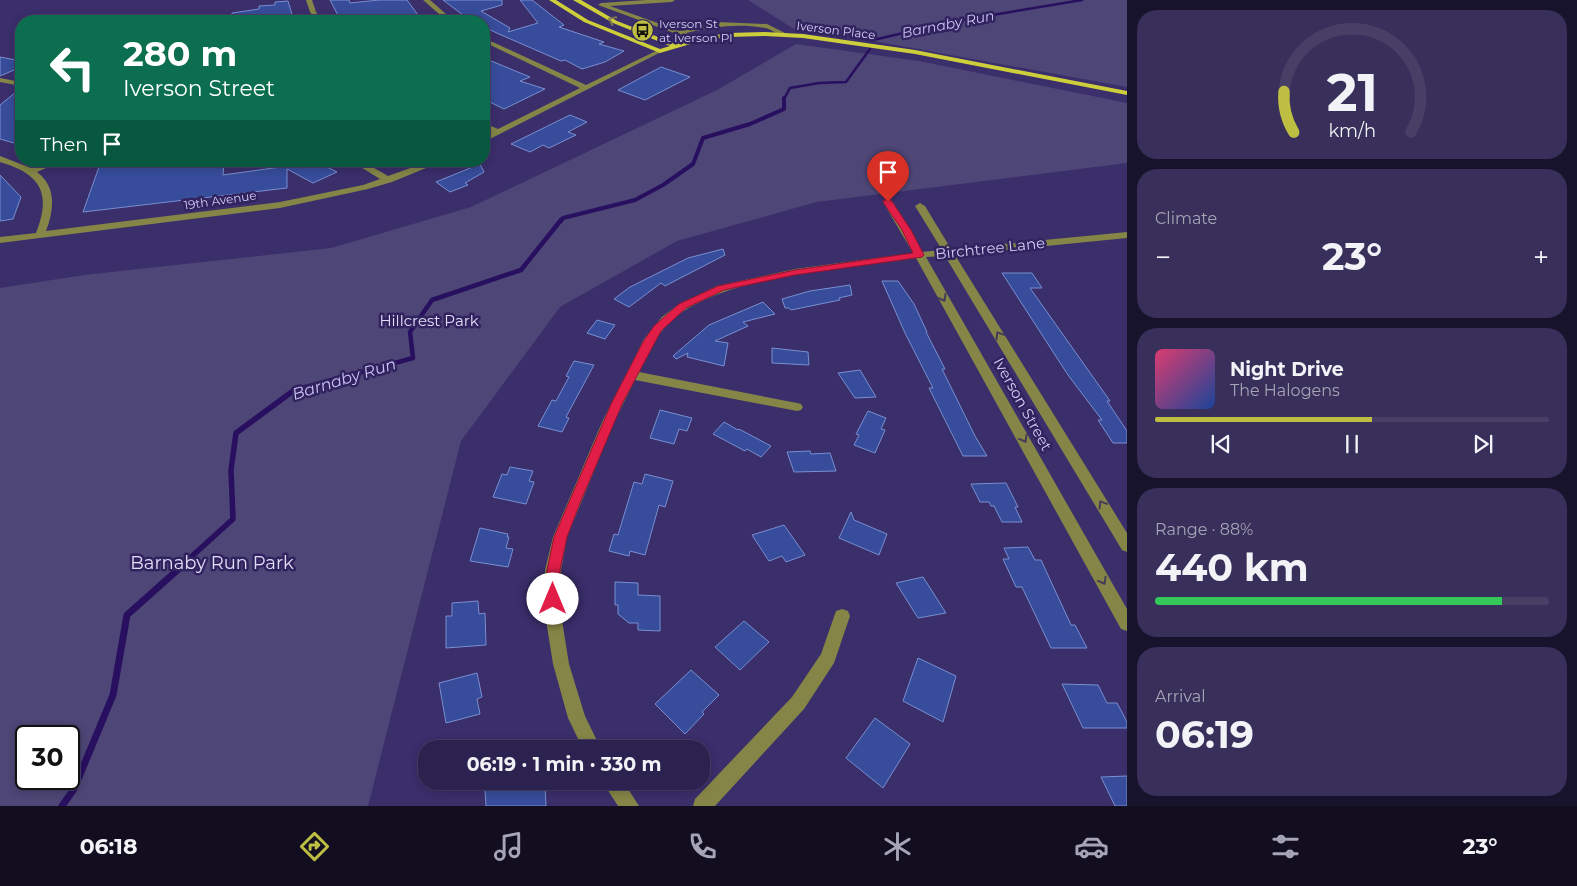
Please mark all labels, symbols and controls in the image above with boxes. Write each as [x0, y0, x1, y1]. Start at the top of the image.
water label: Barnaby Run [900, 6, 996, 42]
one-way arrow [608, 16, 617, 27]
place label: Iverson St at Iverson Pl [659, 16, 733, 45]
bus stop icon: Iverson St at Iverson Pl [631, 18, 655, 42]
street label: Iverson Place [796, 18, 876, 42]
text: 280 m [123, 32, 237, 75]
icon: left [40, 35, 105, 100]
text: 21 [1326, 61, 1378, 124]
text: Iverson Street [123, 75, 275, 102]
text: km/h [1328, 120, 1376, 141]
icon: arrive [98, 130, 126, 158]
text: Then [40, 133, 88, 156]
pin [867, 151, 909, 202]
icon: arrive [874, 158, 902, 186]
street label: 19th Avenue [183, 187, 257, 213]
text: Climate [1155, 209, 1217, 228]
street label: Birchtree Lane [934, 233, 1046, 263]
text: 23° [1322, 233, 1382, 280]
text: − [1155, 240, 1171, 274]
text: + [1533, 240, 1549, 274]
one-way arrow [937, 292, 947, 301]
park label: Hillcrest Park [379, 311, 479, 330]
one-way arrow [996, 332, 1006, 341]
water label: Barnaby Run [290, 354, 398, 404]
street label: Iverson Street [990, 354, 1056, 454]
text: Night Drive [1230, 358, 1344, 381]
text: The Halogens [1230, 381, 1340, 400]
icon: previous [1207, 430, 1235, 458]
icon: pause [1338, 430, 1366, 458]
icon: next [1469, 430, 1497, 458]
one-way arrow [1017, 433, 1027, 442]
one-way arrow [1098, 500, 1108, 509]
text: Range · 88% [1155, 520, 1253, 539]
text: 440 km [1155, 544, 1309, 591]
park label: Barnaby Run Park [130, 552, 294, 574]
position arrow [526, 572, 578, 624]
one-way arrow [1096, 575, 1106, 584]
text: Arrival [1155, 687, 1205, 706]
text: 06:19 [1155, 711, 1254, 758]
speed limit sign: 30 [15, 725, 80, 790]
text: 06:19 · 1 min · 330 m [467, 753, 661, 776]
icon: directions [297, 829, 332, 864]
icon: music [491, 829, 526, 864]
icon: phone [685, 829, 720, 864]
icon: climate [880, 829, 915, 864]
icon: car [1074, 829, 1109, 864]
icon: filters [1268, 829, 1303, 864]
text: 06:18 [80, 833, 138, 860]
text: 23° [1462, 833, 1497, 860]

